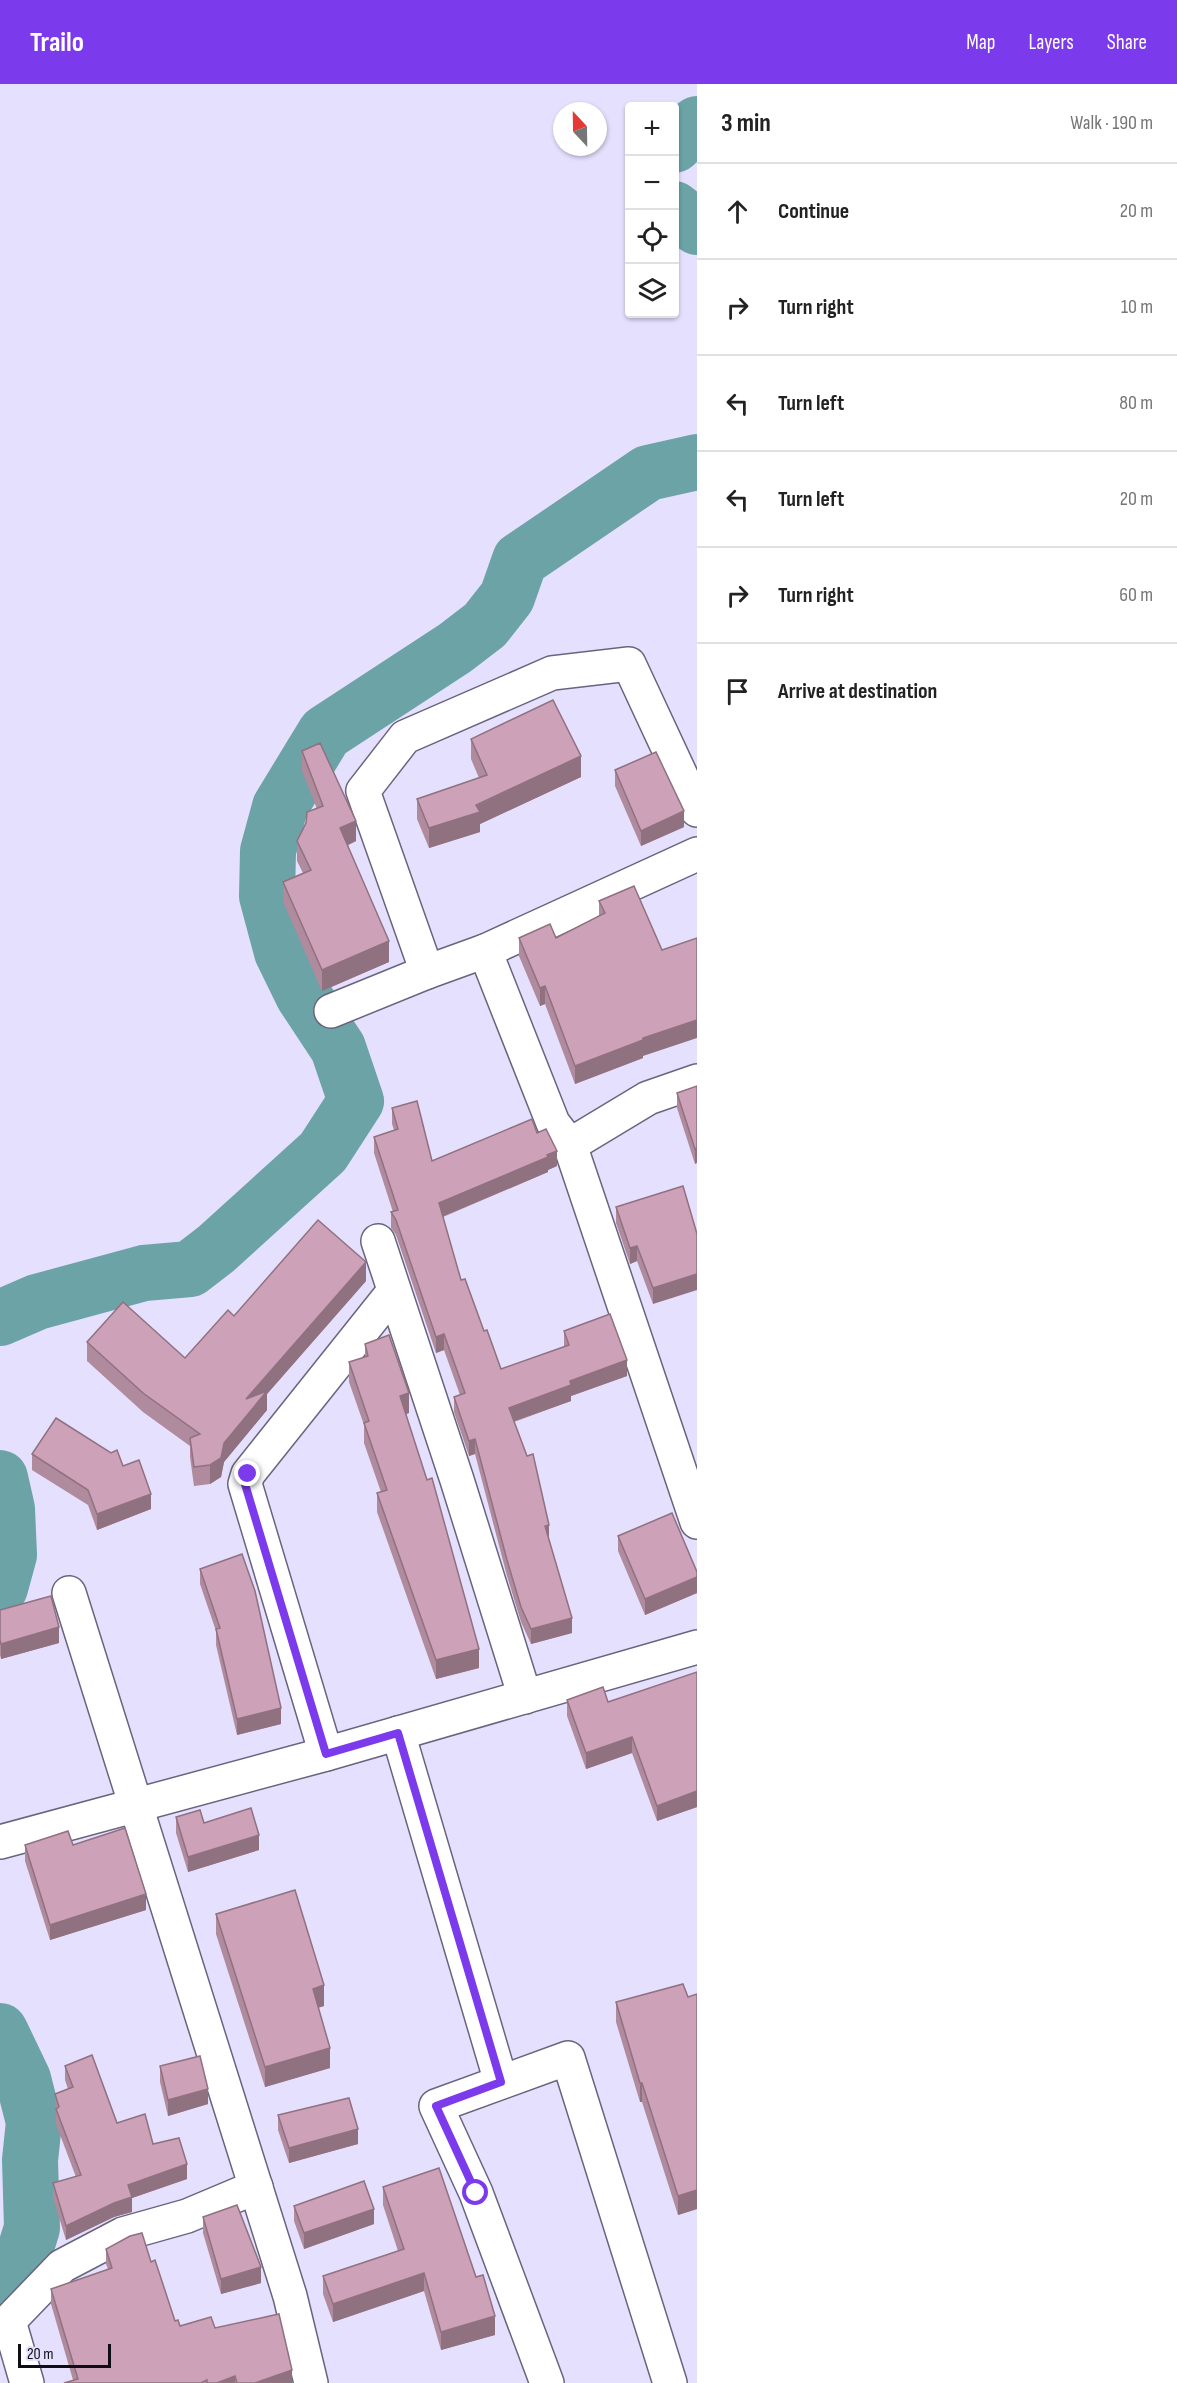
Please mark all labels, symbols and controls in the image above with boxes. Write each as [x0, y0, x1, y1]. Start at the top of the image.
text: Trailo [30, 26, 84, 59]
text: Map [966, 30, 995, 55]
text: Layers [1028, 30, 1074, 55]
text: Share [1107, 30, 1147, 55]
north arrow [553, 102, 607, 156]
map controls [625, 102, 679, 318]
button: + [625, 102, 679, 156]
text: 3 min [721, 108, 771, 139]
text: Walk · 190 m [1070, 111, 1153, 135]
button: − [625, 156, 679, 210]
icon: ahead [721, 195, 754, 228]
text: Continue [778, 198, 849, 225]
text: 20 m [1120, 199, 1153, 223]
button: locate [625, 210, 679, 264]
button: layers [625, 264, 679, 318]
icon: right [721, 291, 754, 324]
text: Turn right [778, 294, 854, 321]
text: 10 m [1121, 295, 1153, 319]
icon: left [721, 387, 754, 420]
text: Turn left [778, 390, 844, 417]
text: 80 m [1119, 391, 1153, 415]
icon: left [721, 483, 754, 516]
text: Turn left [778, 486, 844, 513]
text: 20 m [1120, 487, 1153, 511]
icon: right [721, 579, 754, 612]
text: Turn right [778, 582, 854, 609]
text: 60 m [1119, 583, 1153, 607]
icon: arrive [721, 675, 754, 708]
text: Arrive at destination [778, 678, 937, 705]
route end [234, 1460, 260, 1486]
route start [462, 2179, 488, 2205]
scale bar [18, 2341, 111, 2368]
text: 20 m [27, 2345, 54, 2364]

